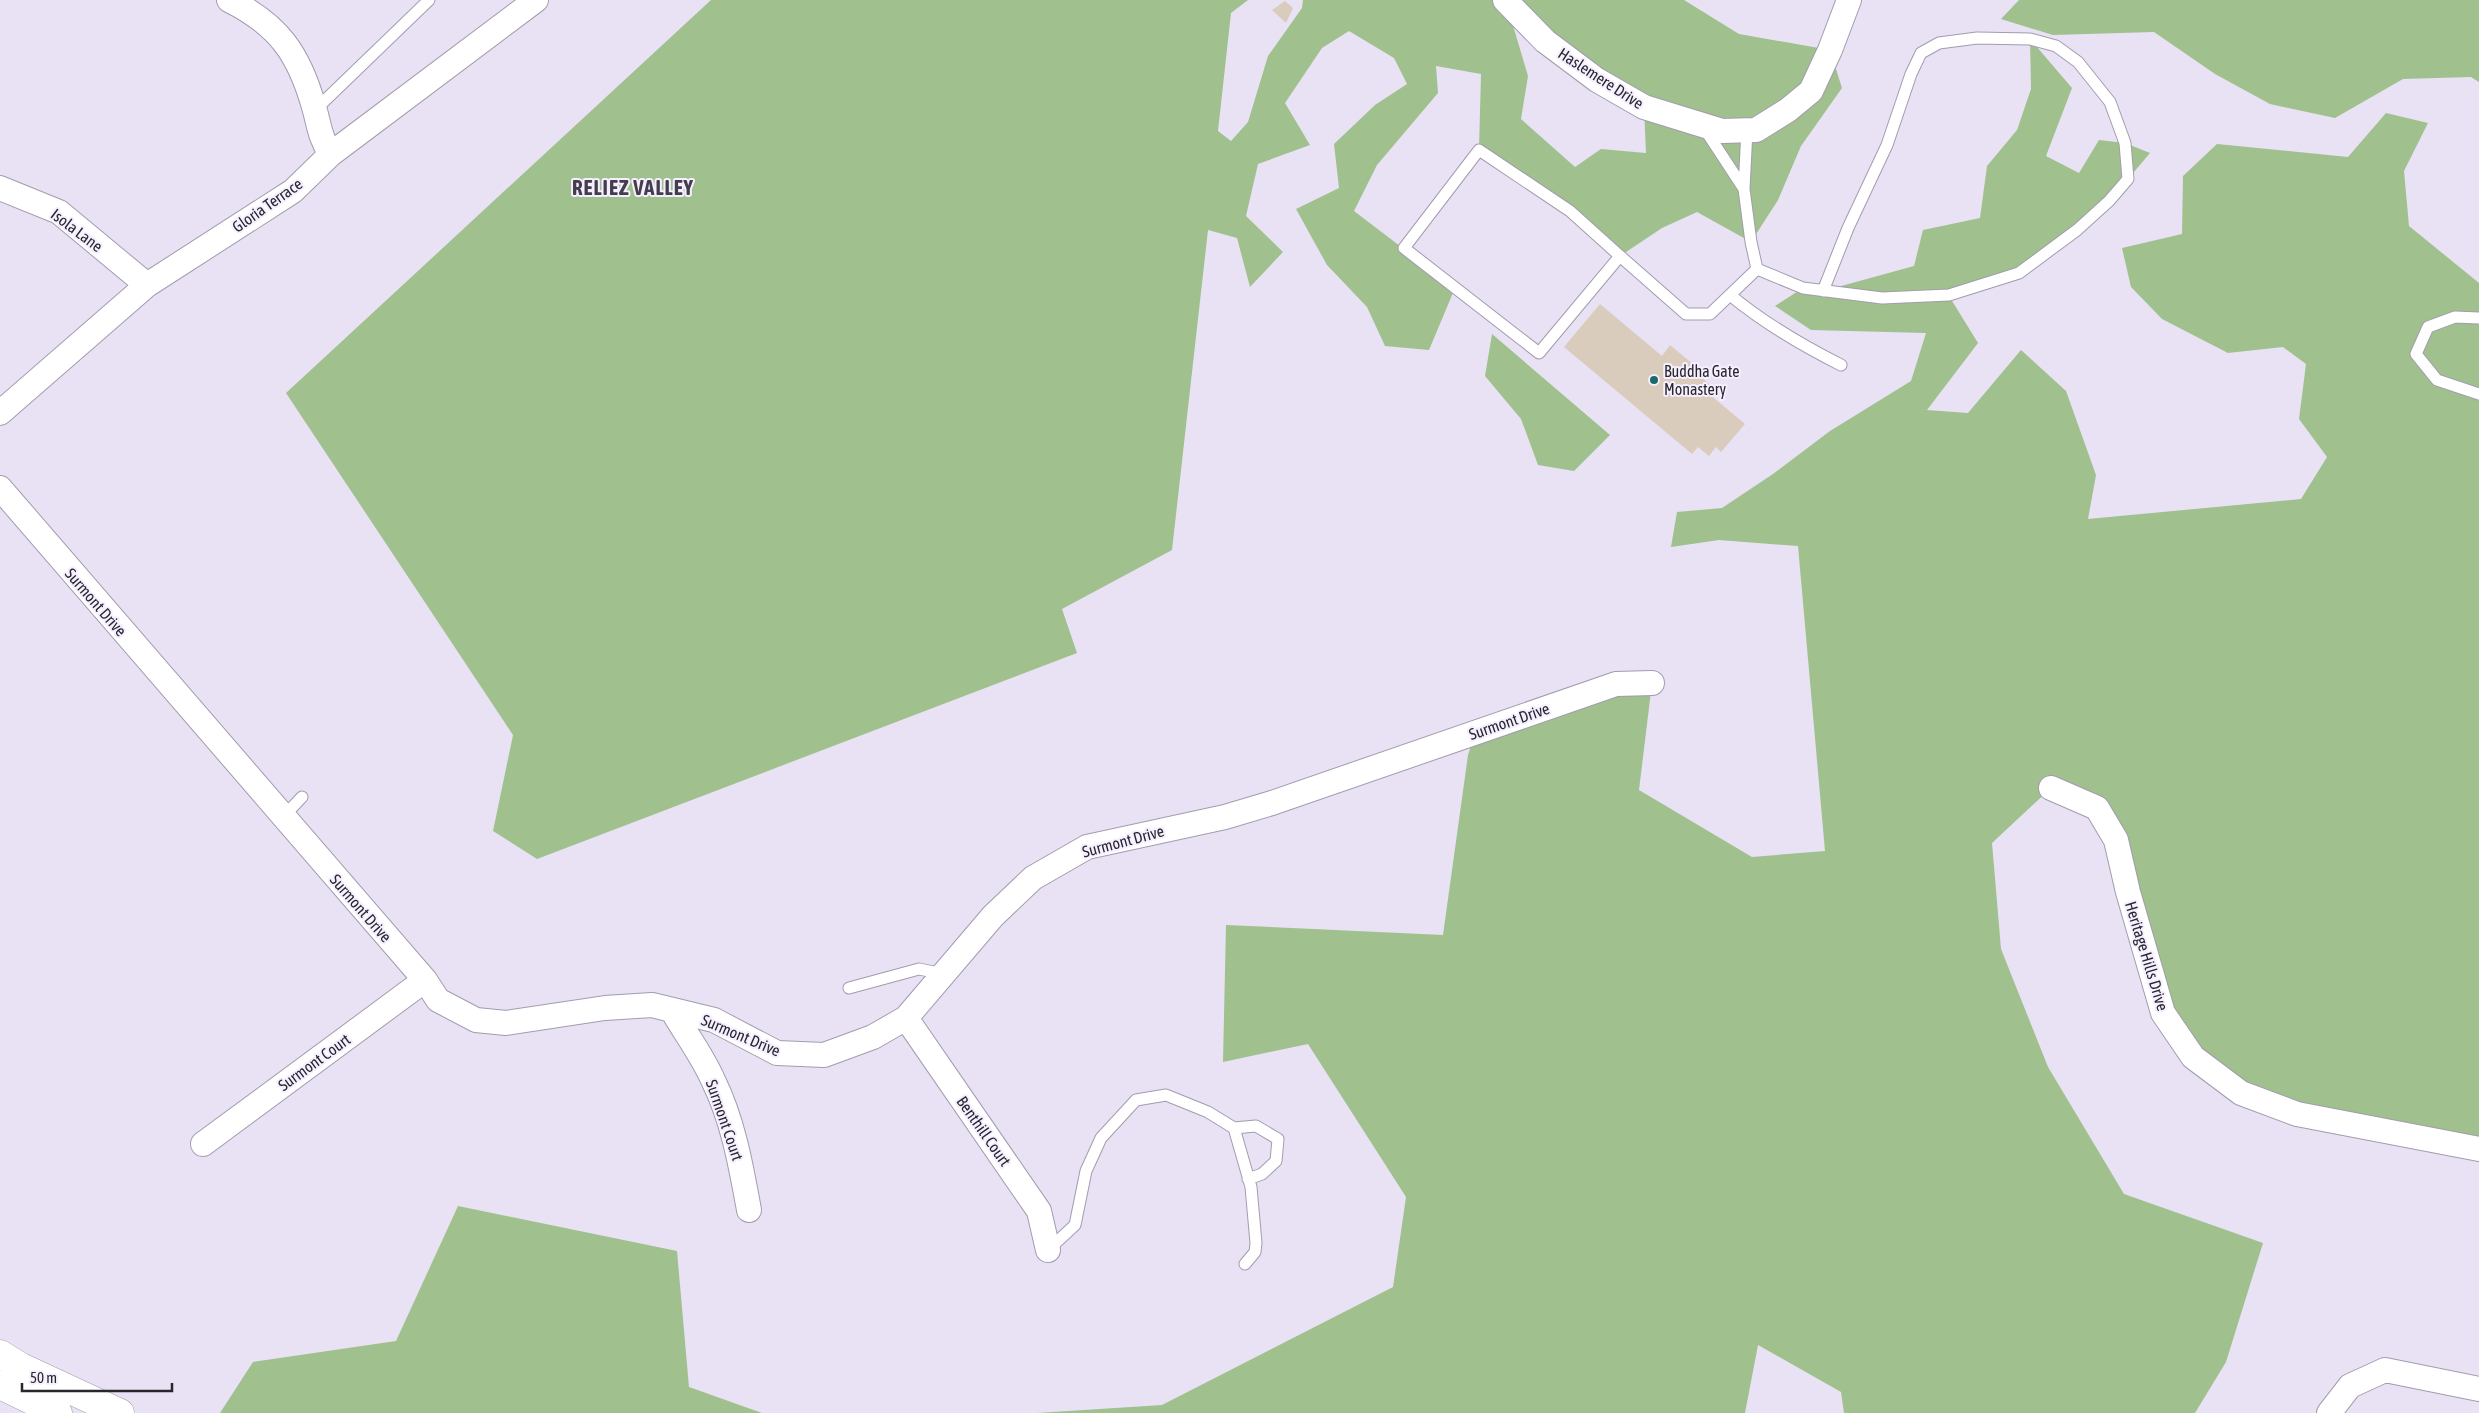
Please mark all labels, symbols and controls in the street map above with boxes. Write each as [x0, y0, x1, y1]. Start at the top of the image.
street label: Haslemere Drive [1555, 44, 1647, 112]
street label: Gloria Terrace [229, 174, 305, 236]
district label: RELIEZ VALLEY [572, 175, 694, 199]
street label: Isola Lane [48, 205, 106, 255]
place label: Buddha Gate Monastery [1664, 362, 1740, 399]
marker: Buddha Gate Monastery [1648, 374, 1660, 386]
street label: Surmont Drive [62, 564, 130, 640]
street label: Surmont Drive [1466, 699, 1552, 743]
street label: Surmont Drive [1080, 821, 1166, 861]
street label: Surmont Drive [327, 870, 395, 946]
street label: Heritage Hills Drive [2121, 899, 2172, 1013]
street label: Surmont Drive [699, 1010, 783, 1060]
street label: Surmont Court [275, 1030, 354, 1094]
street label: Surmont Court [703, 1077, 747, 1163]
street label: Benthill Court [953, 1093, 1015, 1170]
scale bar [22, 1360, 172, 1392]
text: 50 m [30, 1369, 57, 1386]

